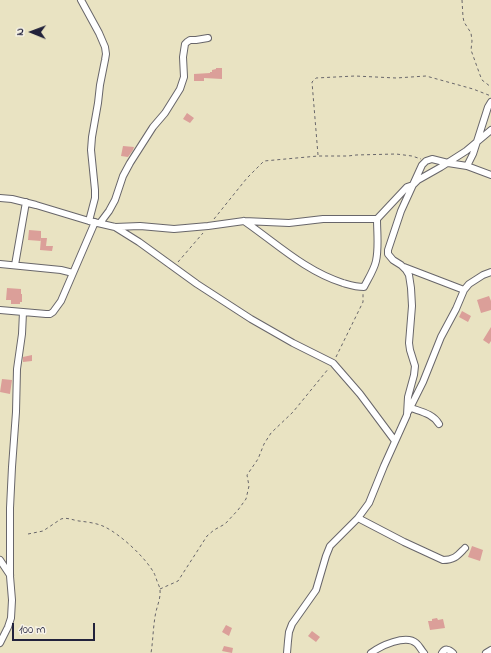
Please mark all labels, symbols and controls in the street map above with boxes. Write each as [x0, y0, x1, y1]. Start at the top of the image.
north arrow [12, 12, 52, 52]
text: N [12, 28, 28, 36]
scale bar [14, 615, 97, 641]
text: 100 m [19, 621, 46, 639]

